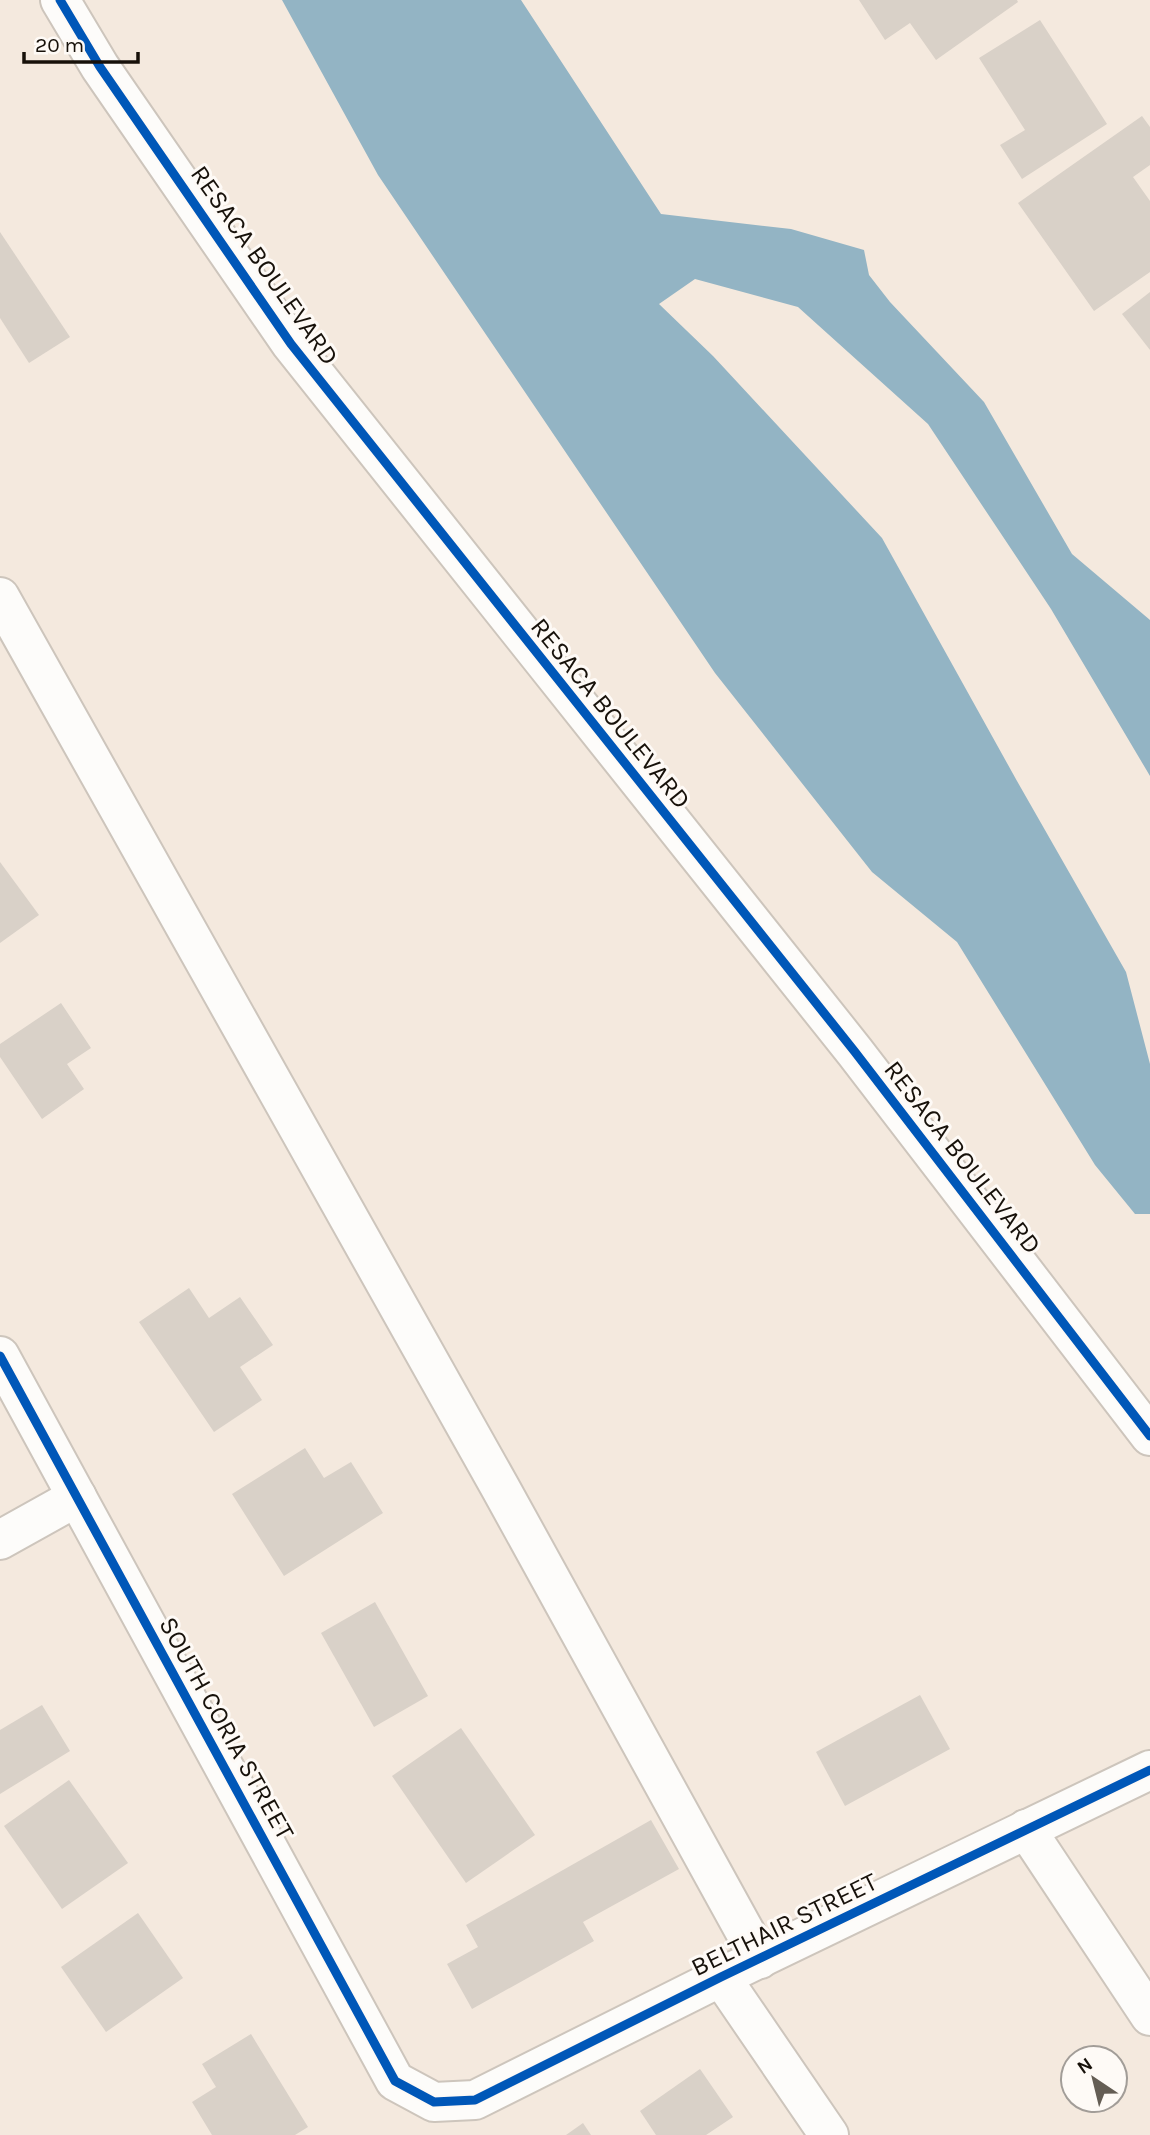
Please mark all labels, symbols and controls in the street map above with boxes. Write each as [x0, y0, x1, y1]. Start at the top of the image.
scale bar [24, 21, 138, 65]
text: 20 m [35, 33, 84, 57]
street label: RESACA BOULEVARD [184, 159, 345, 371]
street label: RESACA BOULEVARD [524, 612, 697, 815]
street label: RESACA BOULEVARD [878, 1054, 1048, 1260]
street label: SOUTH CORIA STREET [152, 1611, 301, 1845]
street label: BELTHAIR STREET [686, 1866, 882, 1983]
north arrow [1059, 2044, 1129, 2114]
text: N [1073, 2053, 1097, 2079]

